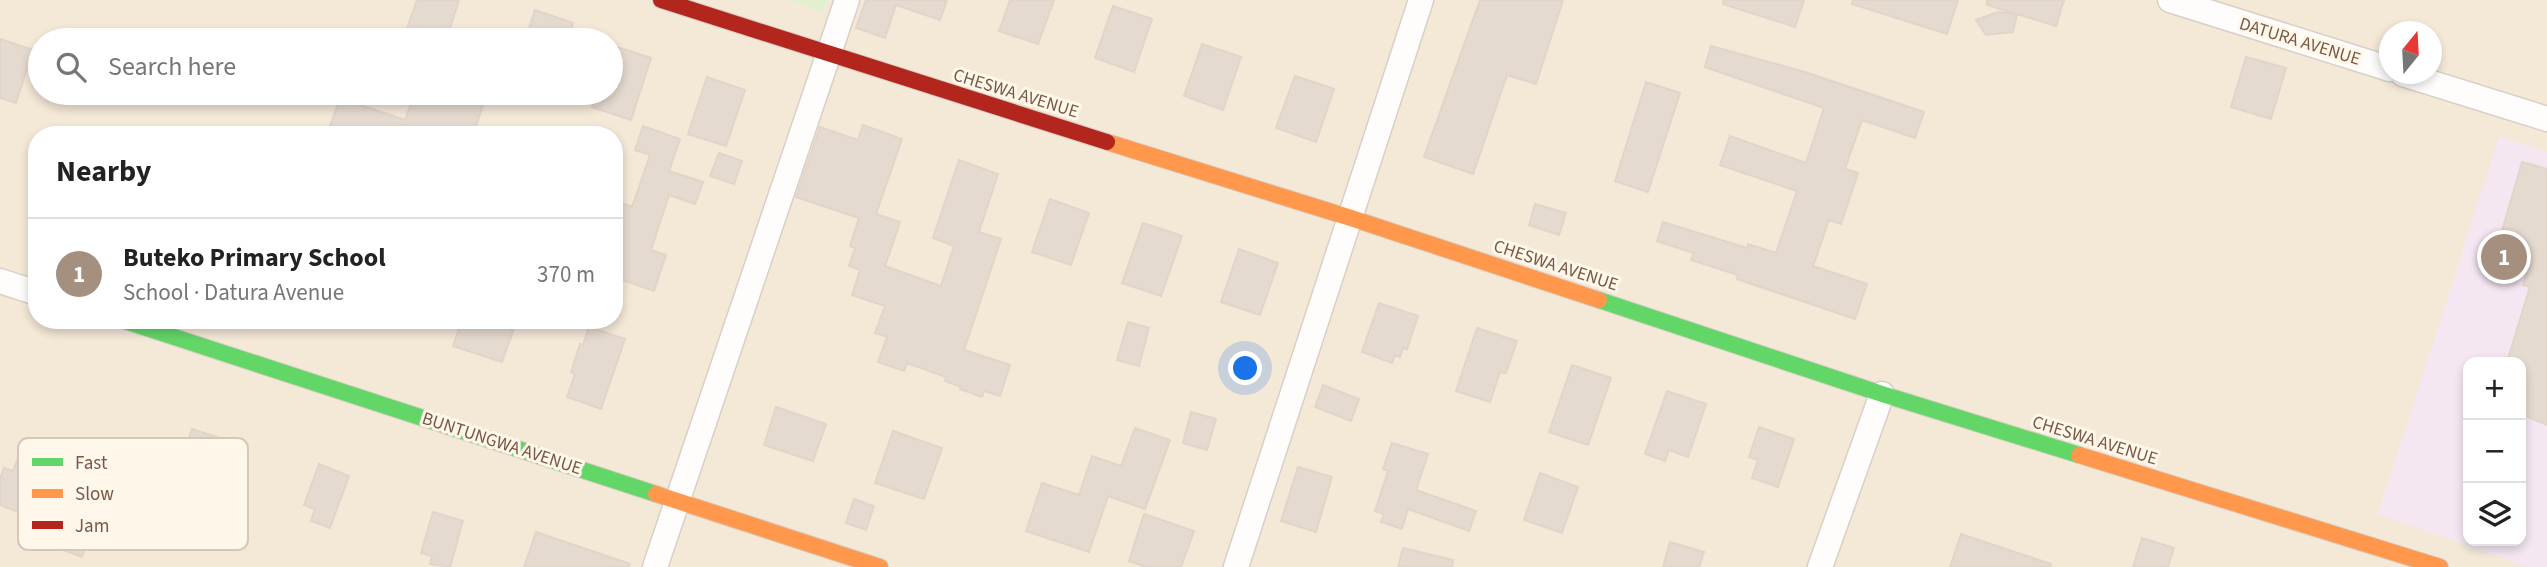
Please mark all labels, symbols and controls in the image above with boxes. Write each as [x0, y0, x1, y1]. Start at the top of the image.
street label: DATURA AVENUE [2236, 11, 2364, 72]
north arrow [2379, 21, 2442, 84]
search box [28, 28, 623, 105]
icon: search [52, 48, 90, 86]
text: Search here [108, 48, 236, 85]
street label: CHESWA AVENUE [950, 63, 1082, 124]
text: Nearby [56, 150, 151, 193]
pin: 1 [2481, 231, 2527, 283]
street label: CHESWA AVENUE [1490, 234, 1621, 297]
text: Buteko Primary School [123, 239, 386, 276]
text: 1 [73, 258, 85, 291]
text: 370 m [537, 258, 595, 291]
text: School · Datura Avenue [123, 276, 344, 309]
your location [1228, 351, 1262, 385]
map controls [2463, 357, 2526, 546]
button: + [2463, 357, 2526, 420]
street label: BUNTUNGWA AVENUE [419, 406, 585, 481]
street label: CHESWA AVENUE [2029, 410, 2161, 471]
button: − [2463, 420, 2526, 483]
legend [18, 438, 248, 550]
text: Fast [75, 450, 108, 477]
text: Slow [75, 481, 114, 508]
button: layers [2463, 483, 2526, 546]
text: Jam [75, 513, 109, 540]

